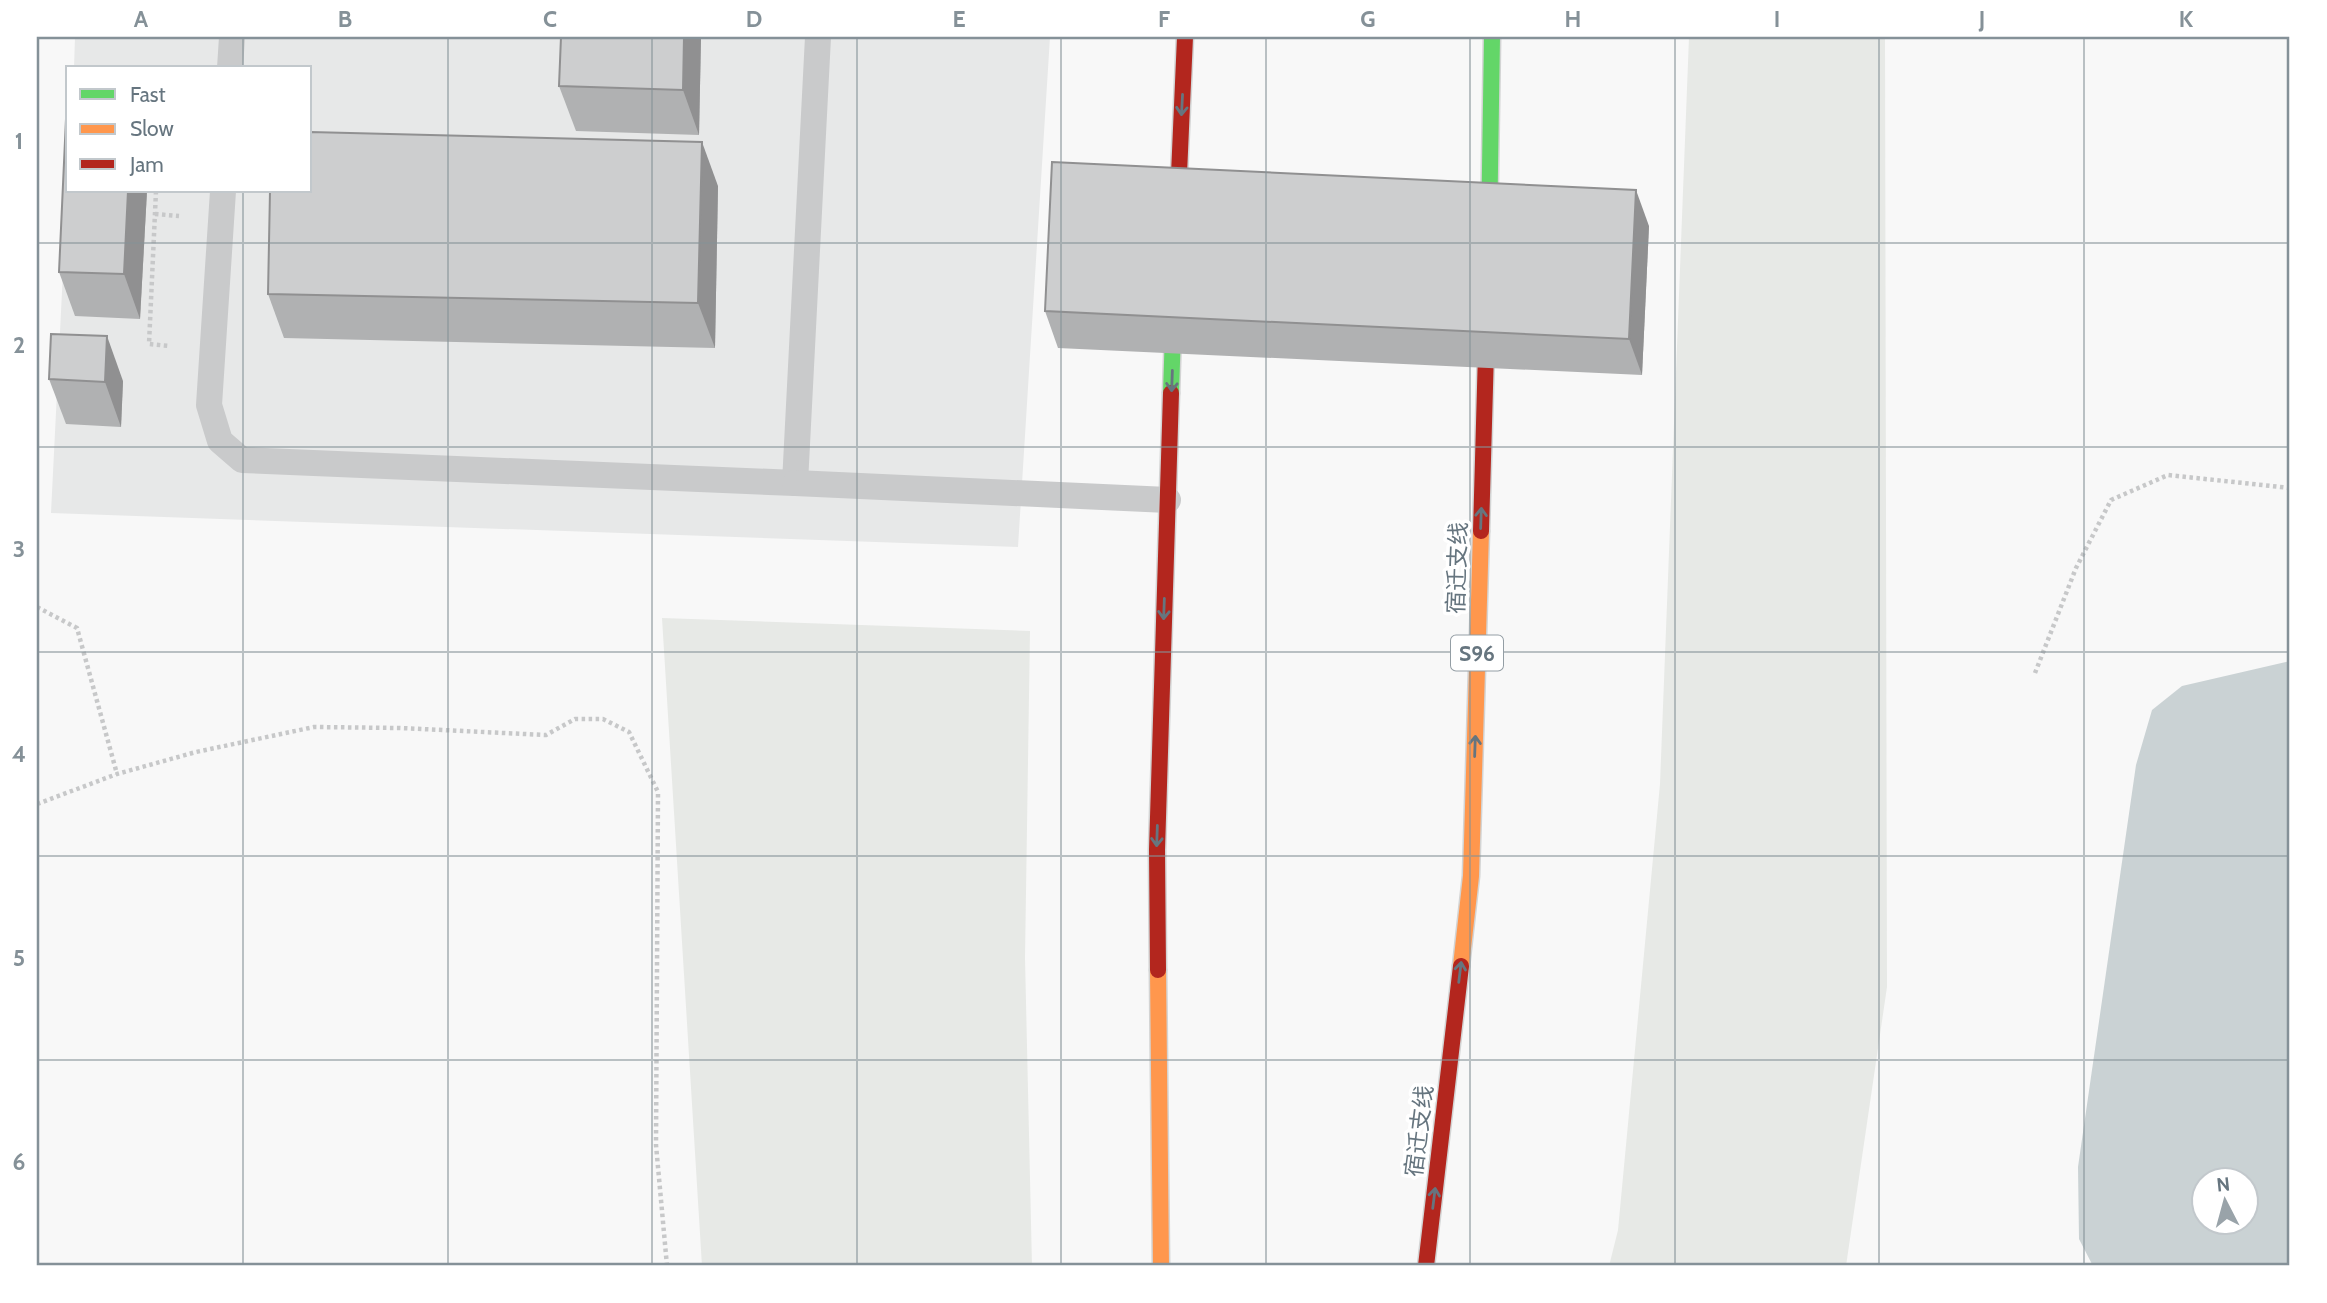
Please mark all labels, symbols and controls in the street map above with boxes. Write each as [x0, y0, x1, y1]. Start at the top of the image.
text: A [134, 5, 149, 33]
text: B [338, 5, 352, 33]
text: C [543, 5, 557, 33]
text: D [746, 5, 762, 33]
text: E [952, 5, 966, 33]
text: F [1158, 5, 1170, 33]
text: G [1360, 5, 1376, 33]
text: H [1565, 5, 1581, 33]
text: I [1774, 5, 1780, 33]
text: J [1978, 5, 1985, 33]
text: K [2179, 5, 2194, 33]
legend [66, 66, 312, 192]
text: Fast [130, 82, 166, 107]
one-way arrow [1175, 93, 1188, 116]
text: Slow [130, 116, 174, 141]
text: 1 [15, 127, 23, 155]
text: Jam [129, 152, 164, 177]
text: 2 [13, 331, 25, 359]
one-way arrow [1165, 369, 1178, 392]
one-way arrow [1474, 507, 1488, 530]
street label: 宿迁支线 [1441, 522, 1473, 614]
text: 3 [13, 535, 25, 563]
one-way arrow [1158, 597, 1171, 620]
road number: S96 [1451, 636, 1503, 670]
one-way arrow [1468, 734, 1481, 757]
text: 4 [12, 740, 26, 768]
one-way arrow [1150, 824, 1164, 847]
text: 5 [13, 944, 25, 972]
one-way arrow [1454, 962, 1467, 984]
street label: 宿迁支线 [1399, 1084, 1439, 1178]
text: 6 [13, 1148, 25, 1176]
north arrow [2190, 1166, 2260, 1236]
text: N [2215, 1172, 2231, 1197]
one-way arrow [1428, 1188, 1441, 1210]

